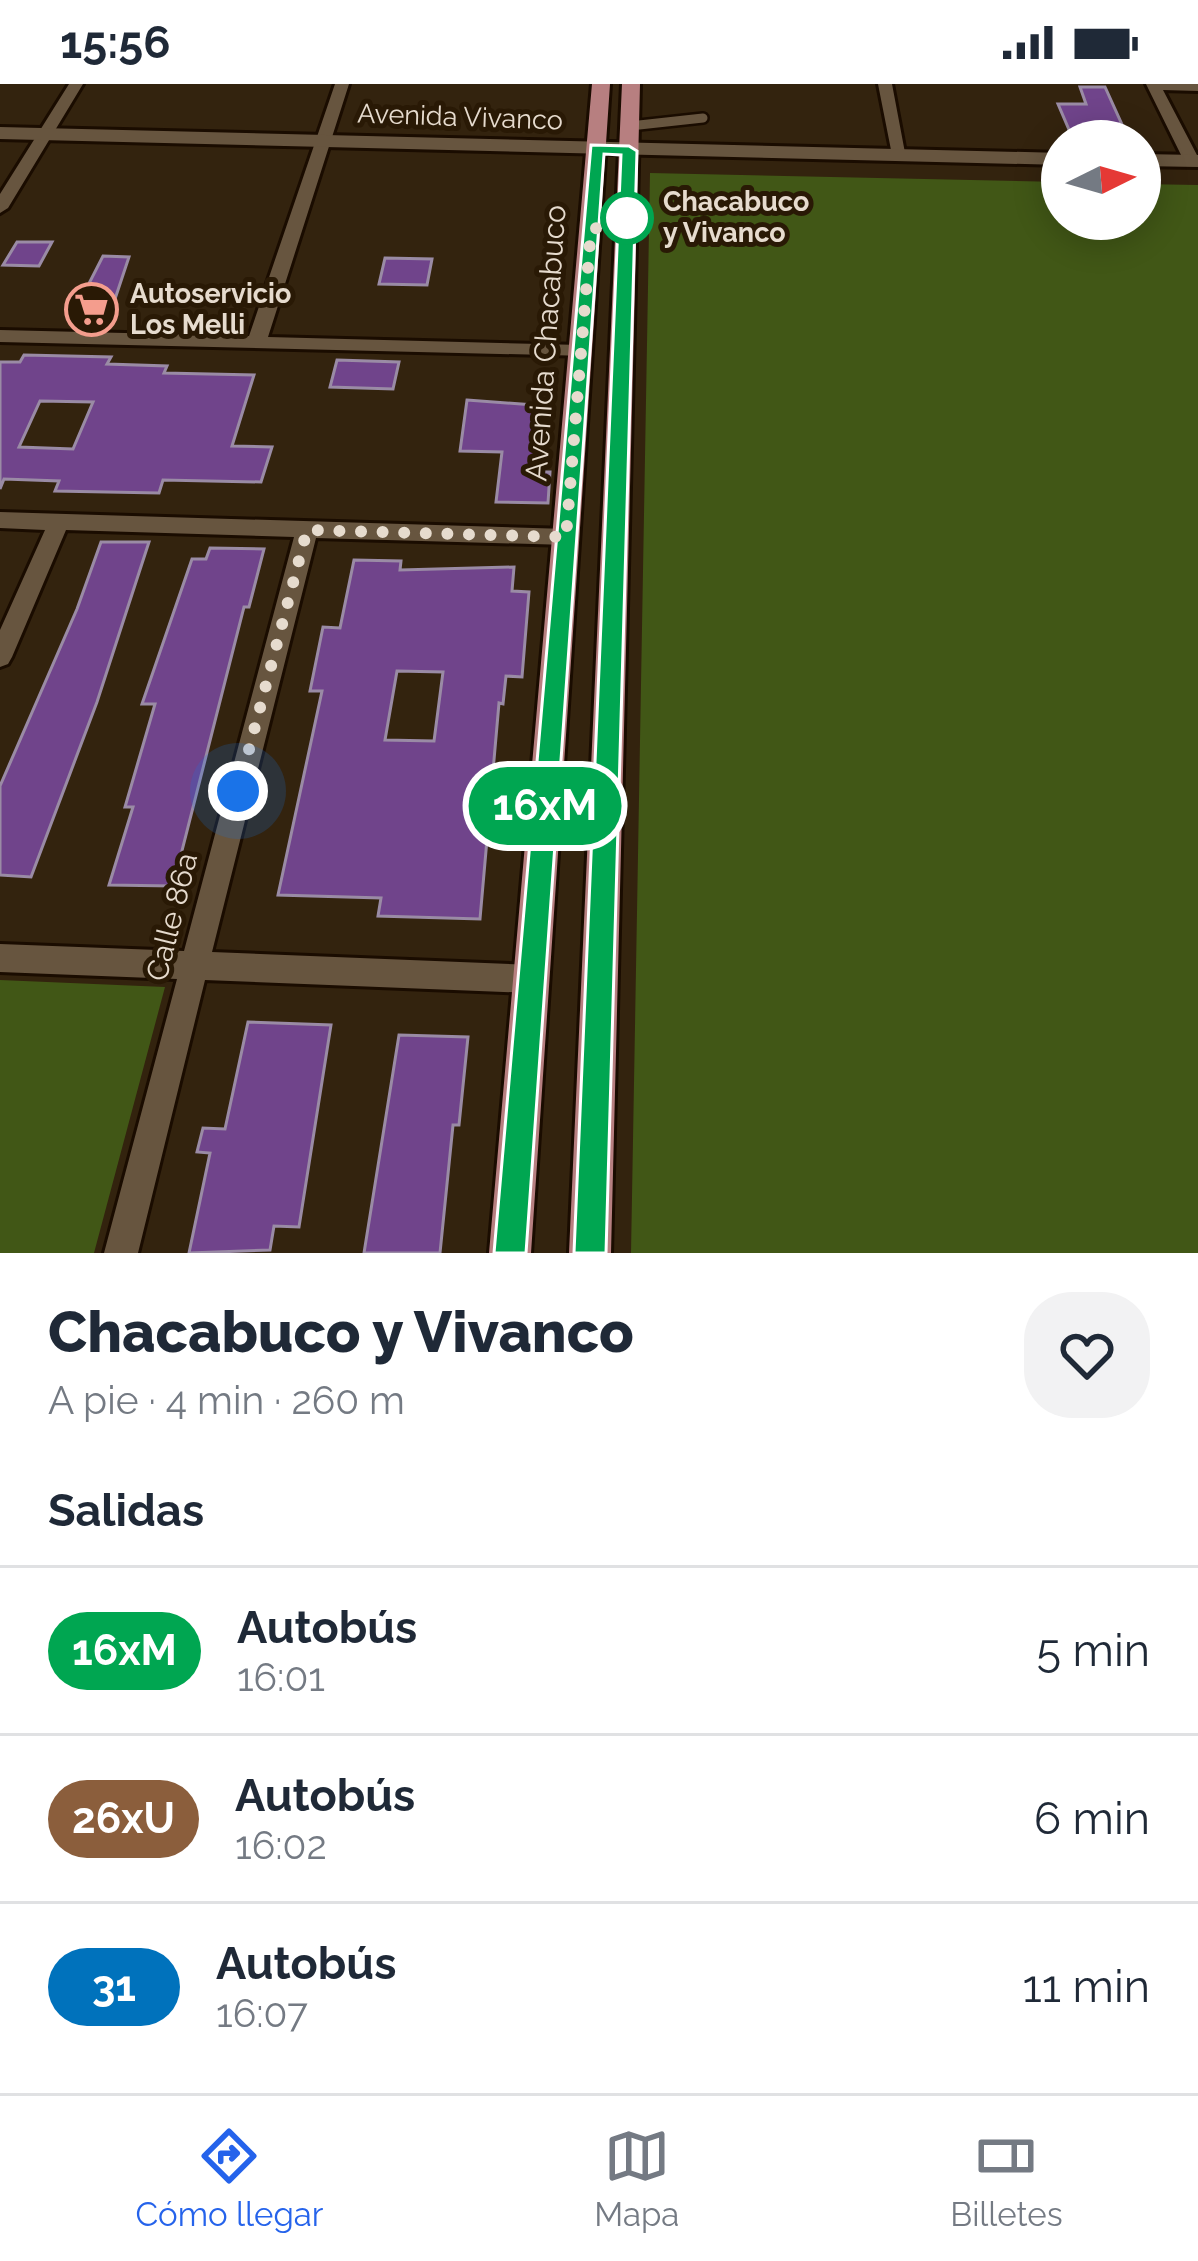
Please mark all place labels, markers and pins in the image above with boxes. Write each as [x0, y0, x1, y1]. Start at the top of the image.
place label: Chacabuco y Vivanco [663, 186, 809, 248]
marker: Chacabuco y Vivanco [602, 193, 652, 243]
place label: Autoservicio Los Melli [130, 278, 291, 340]
supermarket icon: Autoservicio Los Melli [63, 282, 119, 338]

